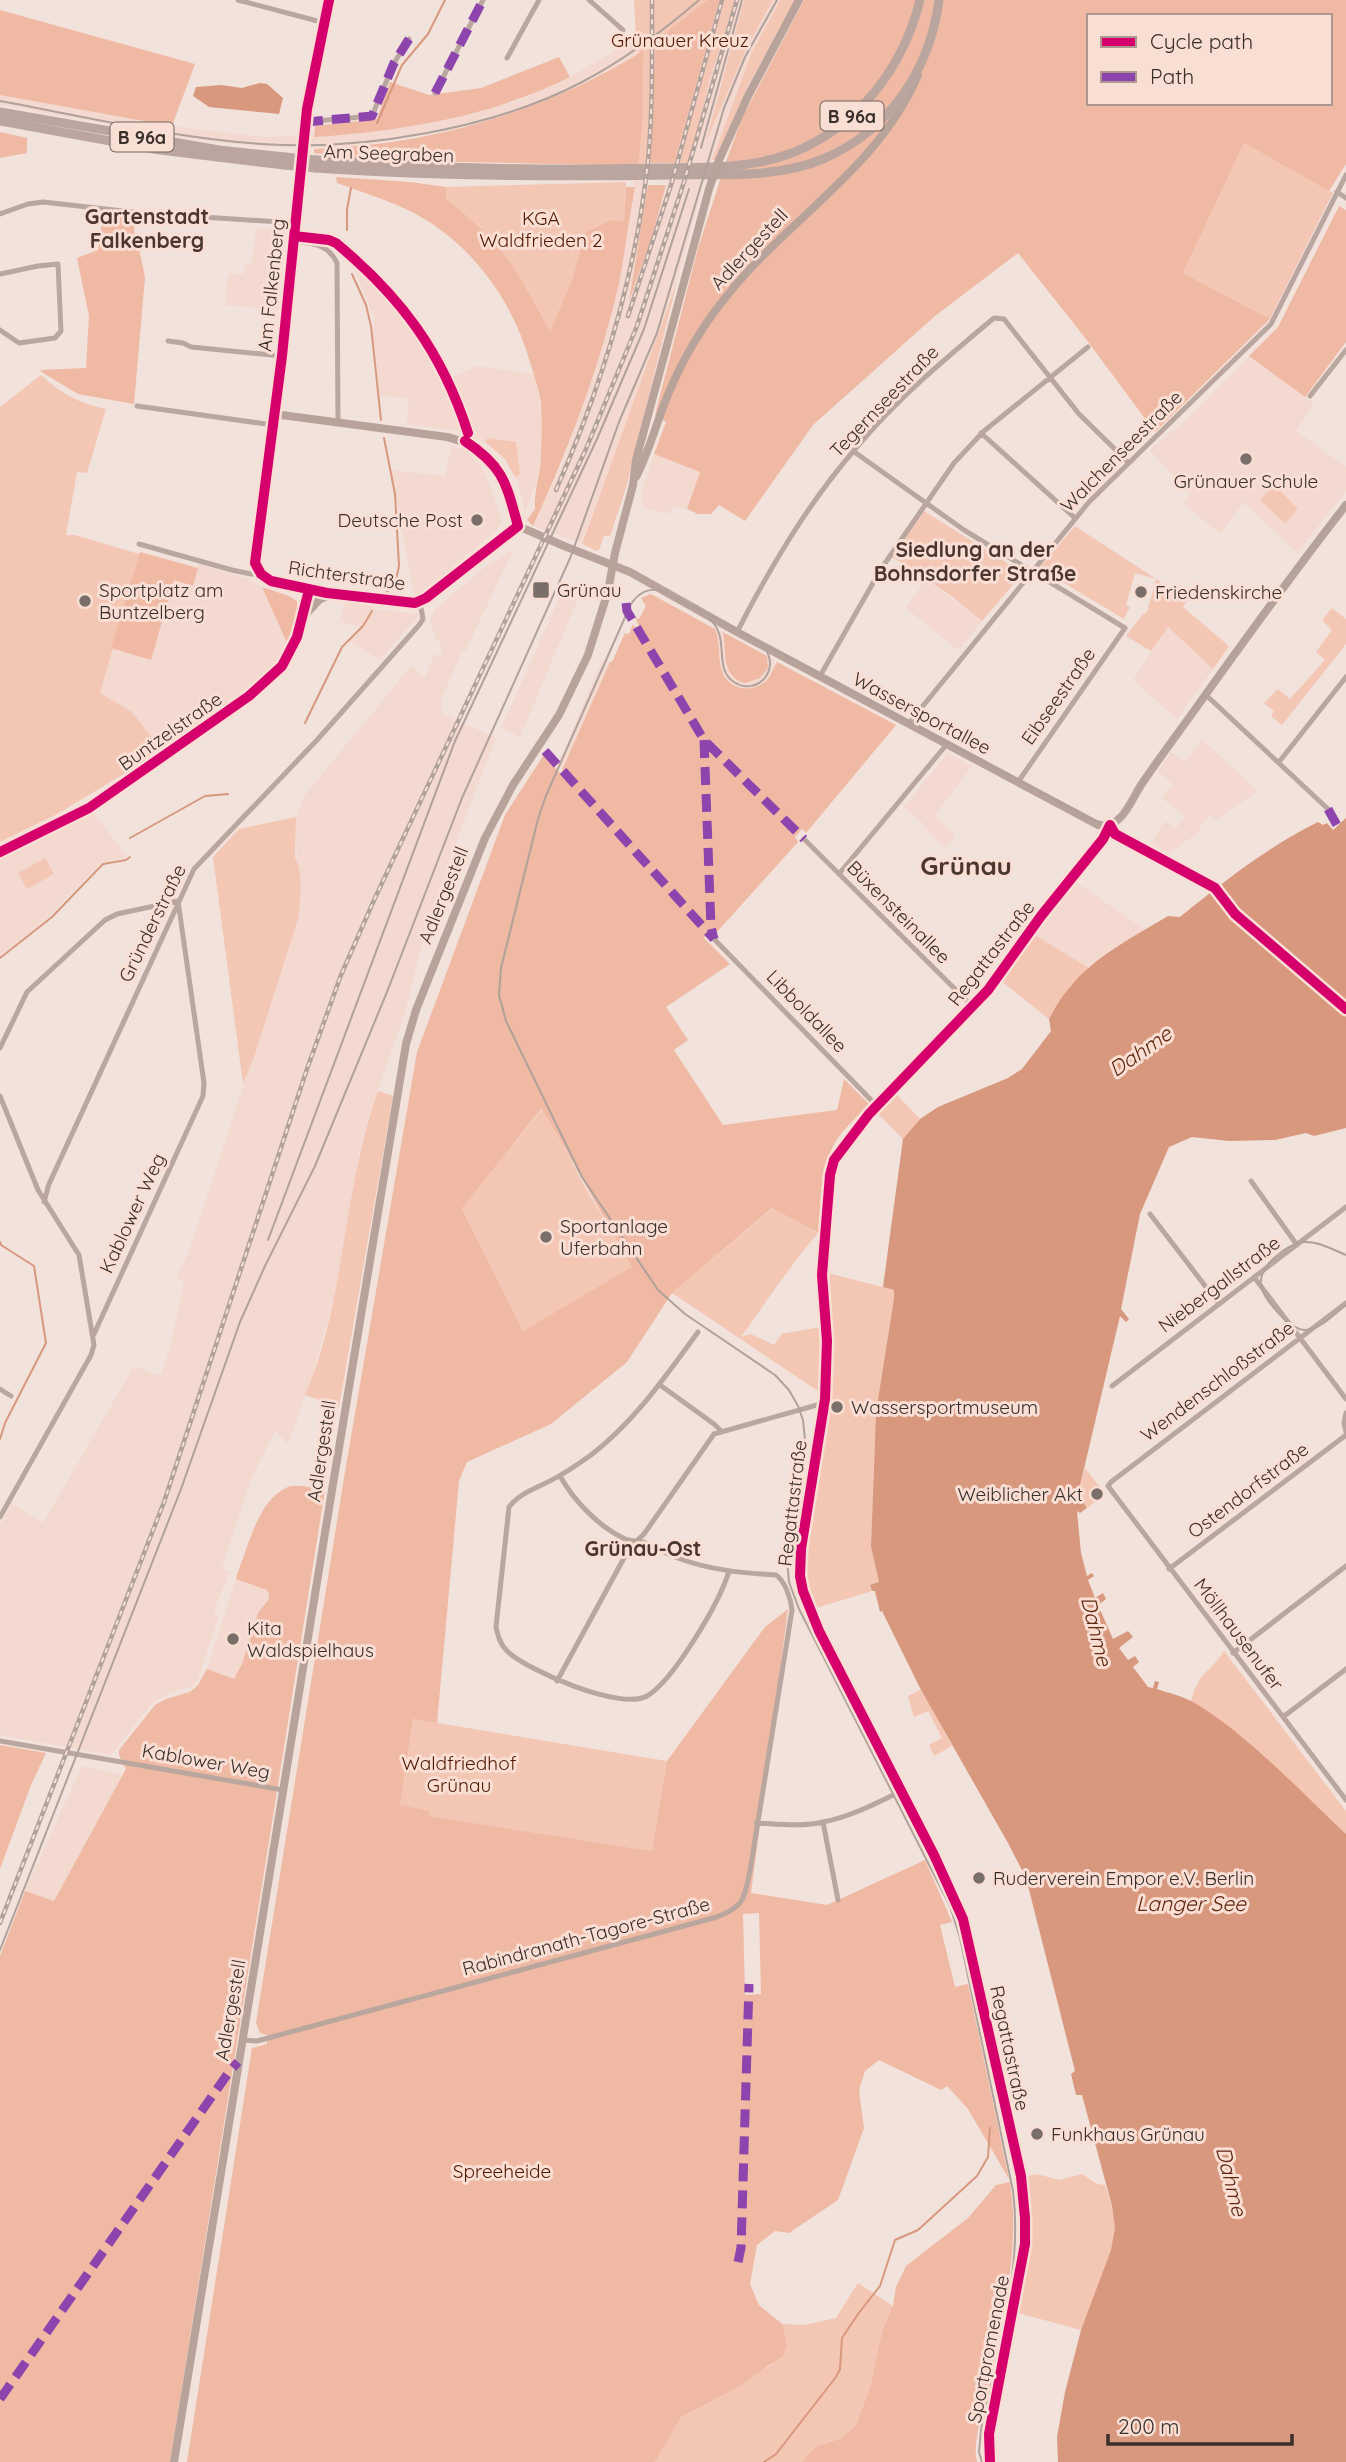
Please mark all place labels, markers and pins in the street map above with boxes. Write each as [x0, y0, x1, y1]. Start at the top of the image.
marker: Grünauer Schule [1238, 451, 1254, 467]
place label: Grünauer Schule [1174, 469, 1318, 493]
place label: Deutsche Post [337, 508, 463, 532]
marker: Deutsche Post [469, 512, 485, 528]
place label: Sportplatz am Buntzelberg [99, 578, 223, 624]
place label: Grünau [557, 578, 621, 602]
marker: Grünau [531, 580, 551, 600]
place label: Friedenskirche [1155, 580, 1282, 604]
marker: Friedenskirche [1133, 584, 1149, 600]
marker: Sportplatz am Buntzelberg [77, 593, 93, 609]
place label: Sportanlage Uferbahn [560, 1214, 668, 1260]
marker: Sportanlage Uferbahn [538, 1229, 554, 1245]
place label: Wassersportmuseum [851, 1395, 1038, 1419]
marker: Wassersportmuseum [829, 1399, 845, 1415]
place label: Weiblicher Akt [957, 1482, 1083, 1506]
marker: Weiblicher Akt [1089, 1486, 1105, 1502]
place label: Kita Waldspielhaus [247, 1616, 374, 1662]
marker: Kita Waldspielhaus [225, 1631, 241, 1647]
place label: Ruderverein Empor e.V. Berlin [993, 1866, 1254, 1890]
marker: Ruderverein Empor e.V. Berlin [971, 1870, 987, 1886]
place label: Funkhaus Grünau [1051, 2122, 1205, 2146]
marker: Funkhaus Grünau [1029, 2126, 1045, 2142]

